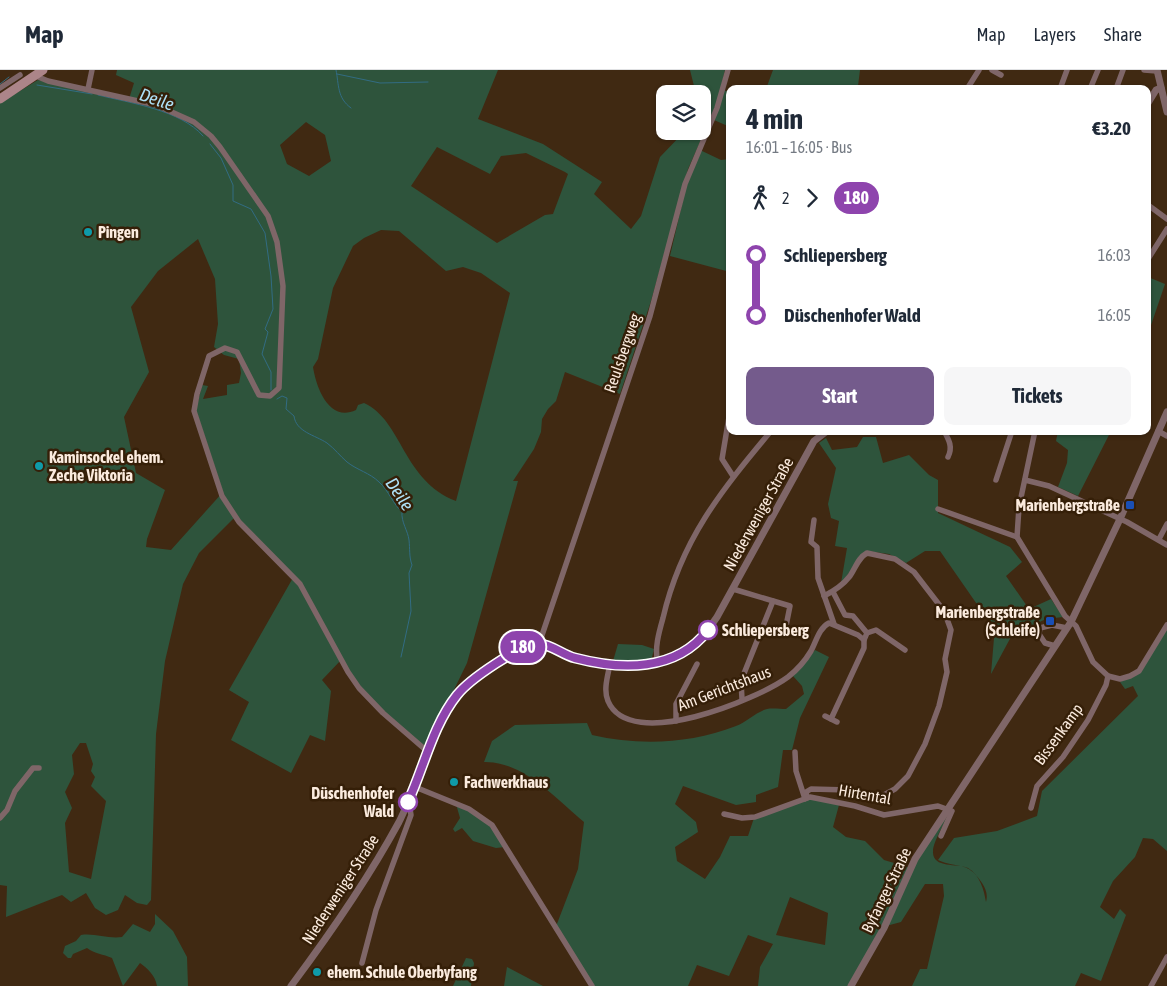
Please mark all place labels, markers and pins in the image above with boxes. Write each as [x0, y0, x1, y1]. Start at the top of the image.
place label: Pingen [98, 223, 139, 241]
marker: Pingen [82, 226, 94, 238]
place label: Kaminsockel ehem. Zeche Viktoria [49, 448, 163, 484]
marker: Kaminsockel ehem. Zeche Viktoria [33, 460, 45, 472]
place label: Marienbergstraße [1016, 496, 1120, 514]
marker: Marienbergstraße [1124, 499, 1136, 511]
place label: Marienbergstraße (Schleife) [936, 603, 1040, 639]
marker: Marienbergstraße (Schleife) [1044, 615, 1056, 627]
marker: Schliepersberg [698, 620, 718, 640]
place label: Schliepersberg [722, 621, 809, 639]
place label: Fachwerkhaus [464, 773, 549, 791]
marker: Fachwerkhaus [448, 776, 460, 788]
place label: Düschenhofer Wald [311, 784, 394, 820]
marker: Düschenhofer Wald [398, 792, 418, 812]
place label: ehem. Schule Oberbyfang [327, 963, 477, 981]
marker: ehem. Schule Oberbyfang [311, 966, 323, 978]

